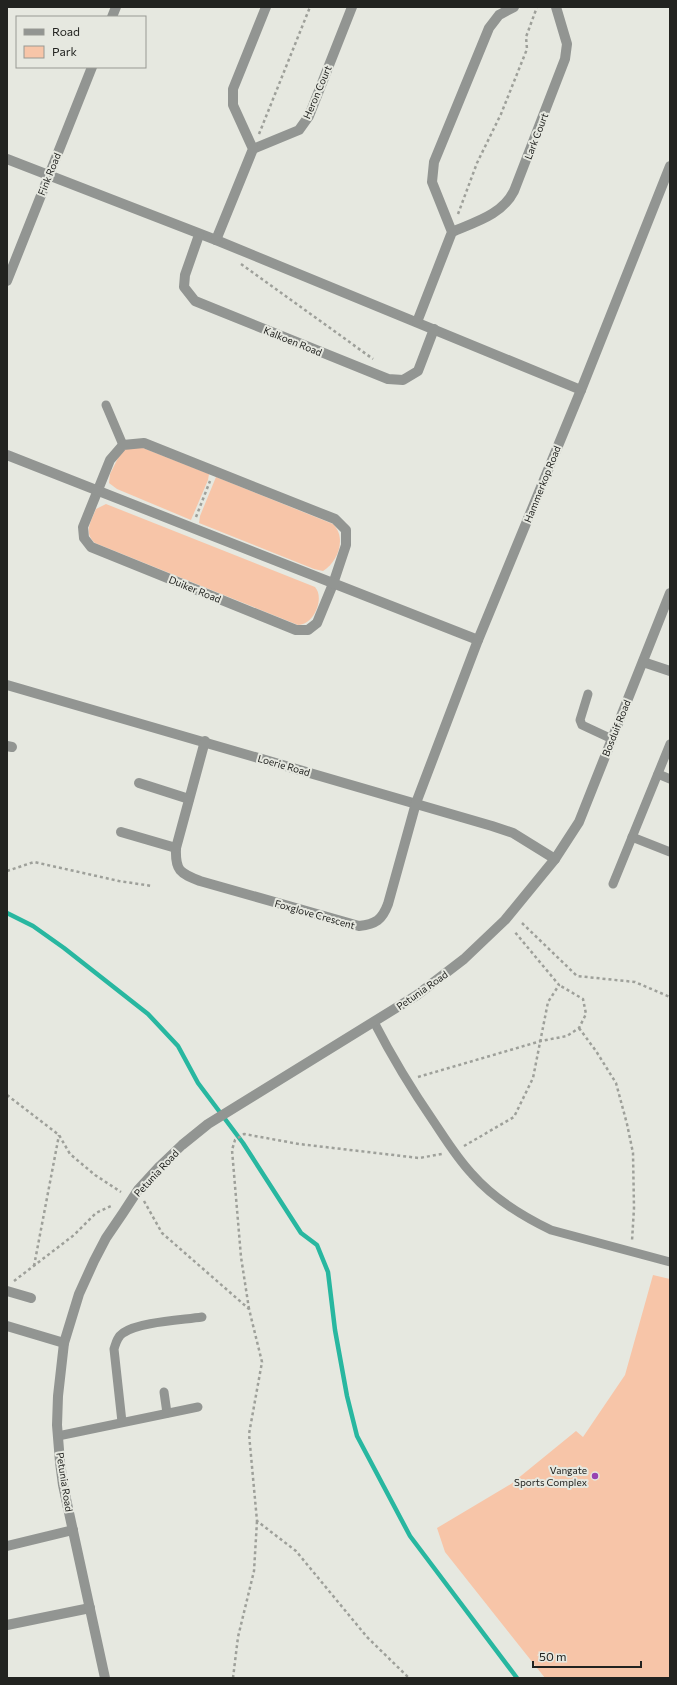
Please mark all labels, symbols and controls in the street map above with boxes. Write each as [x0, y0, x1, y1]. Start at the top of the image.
legend [16, 16, 146, 68]
text: Road [52, 24, 80, 38]
text: Park [52, 44, 78, 58]
street label: Heron Court [300, 64, 334, 120]
street label: Lark Court [522, 111, 550, 161]
street label: Fink Road [35, 151, 63, 197]
street label: Kalkoen Road [262, 324, 324, 358]
street label: Hammerkop Road [521, 444, 563, 524]
street label: Duiker Road [167, 573, 223, 605]
street label: Bosduif Road [599, 698, 633, 758]
street label: Loerie Road [256, 752, 312, 778]
street label: Foxglove Crescent [273, 897, 357, 931]
street label: Petunia Road [394, 968, 450, 1012]
street label: Petunia Road [131, 1147, 181, 1199]
street label: Petunia Road [54, 1452, 76, 1513]
place label: Vangate Sports Complex [514, 1464, 588, 1488]
marker: Vangate Sports Complex [590, 1471, 600, 1481]
scale bar [533, 1643, 641, 1669]
text: 50 m [539, 1649, 567, 1663]

